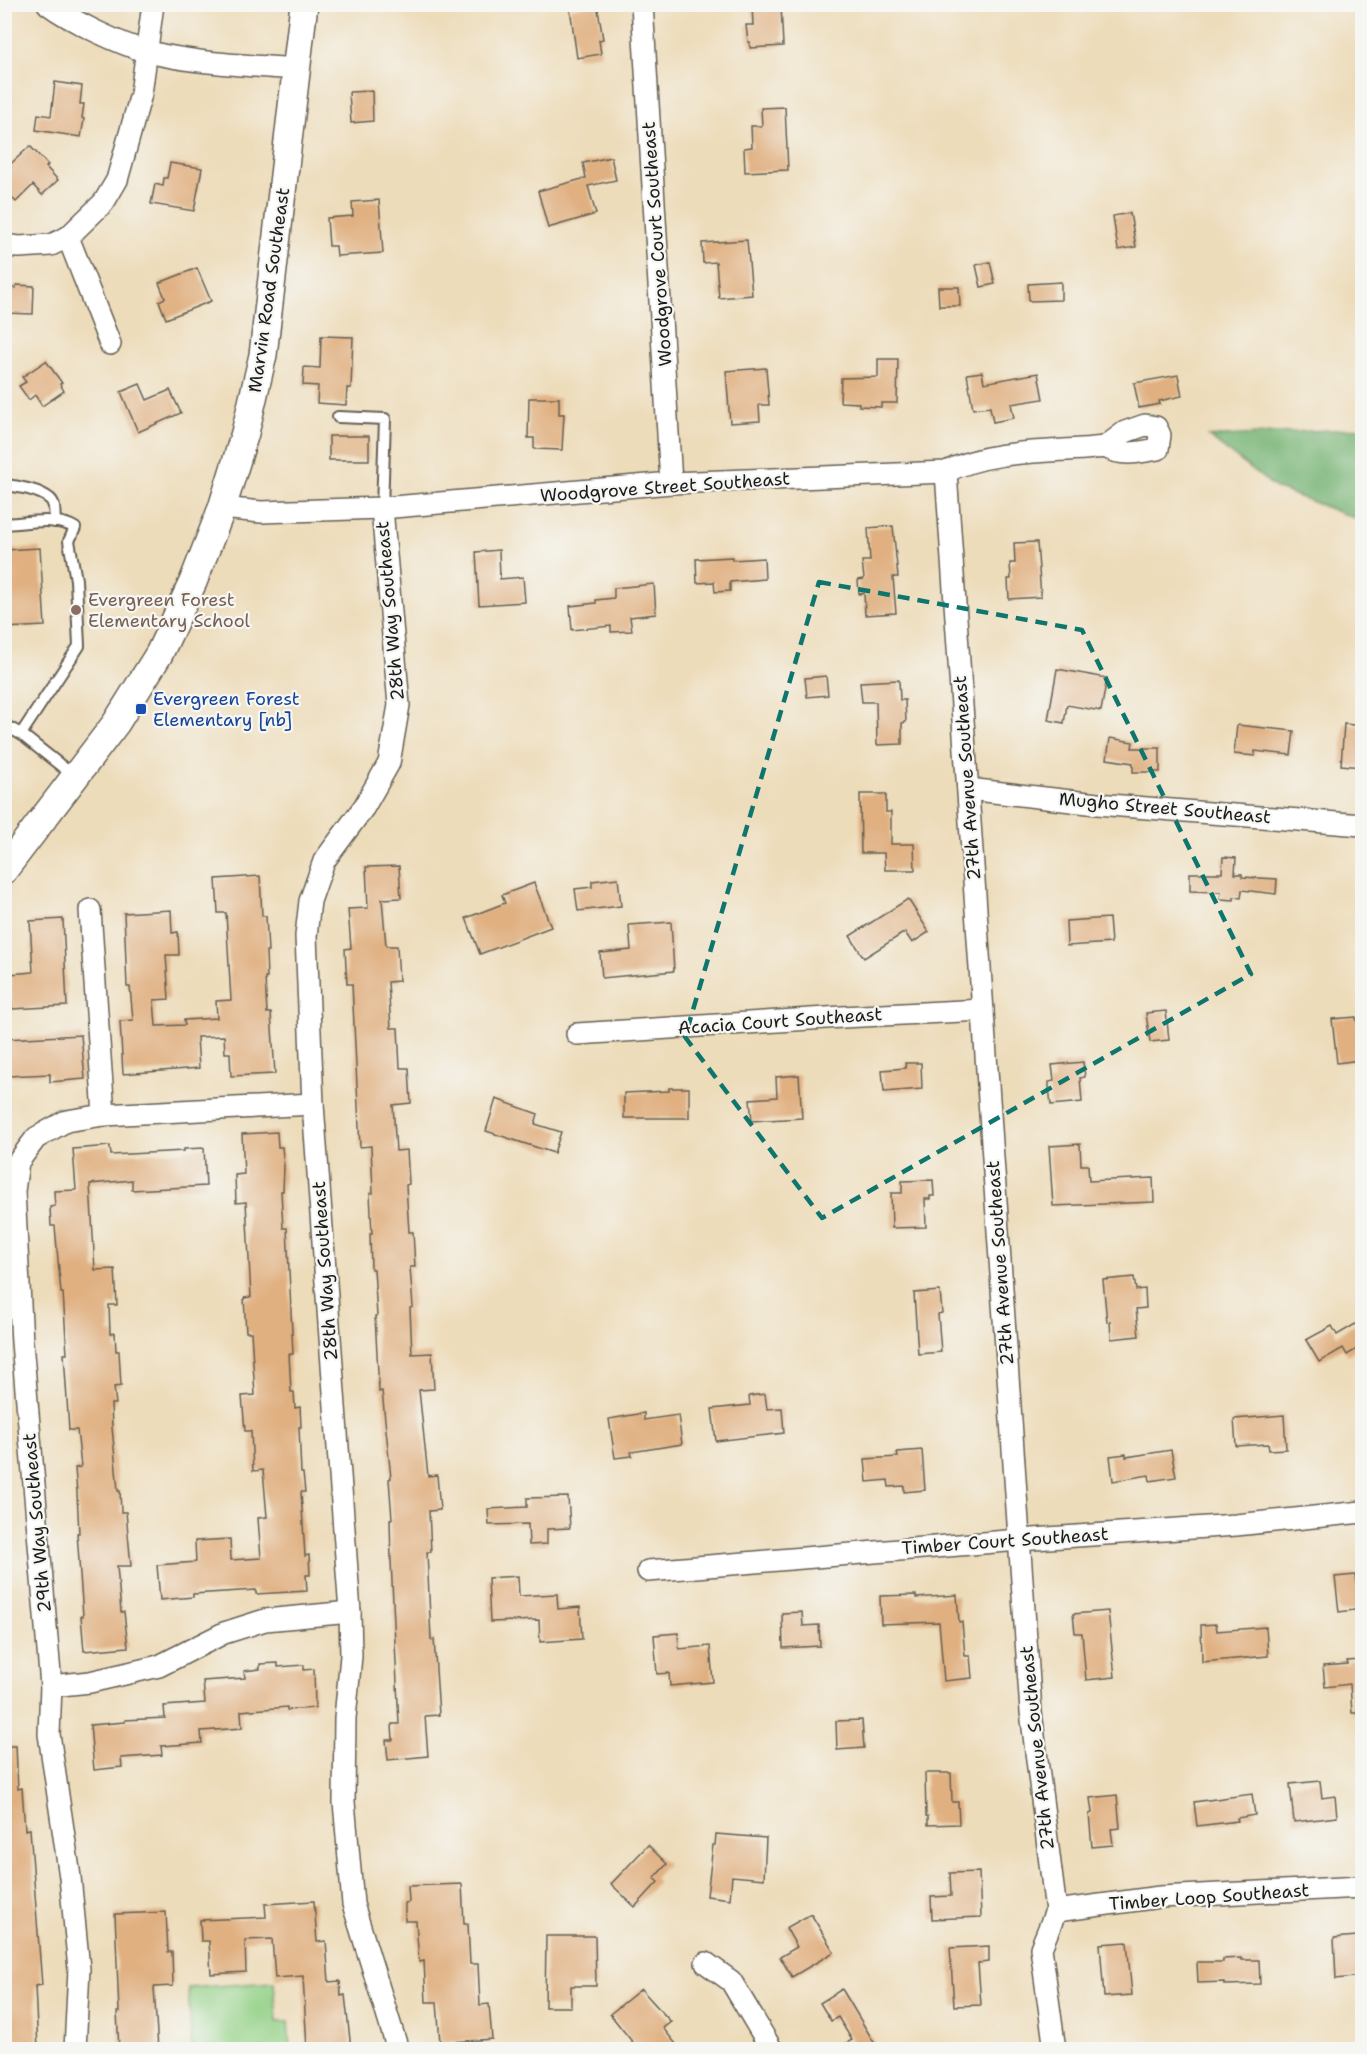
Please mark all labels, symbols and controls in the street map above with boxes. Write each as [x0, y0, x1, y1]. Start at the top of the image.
street label: Woodgrove Court Southeast [636, 121, 678, 367]
street label: Marvin Road Southeast [243, 186, 295, 394]
street label: Woodgrove Street Southeast [539, 466, 791, 508]
street label: 28th Way Southeast [370, 520, 410, 702]
place label: Evergreen Forest Elementary School [88, 588, 251, 633]
marker: Evergreen Forest Elementary School [69, 603, 83, 617]
street label: 27th Avenue Southeast [948, 675, 986, 881]
place label: Evergreen Forest Elementary [nb] [153, 687, 300, 732]
marker: Evergreen Forest Elementary [nb] [134, 702, 148, 716]
street label: Mugho Street Southeast [1058, 787, 1272, 829]
street label: Acacia Court Southeast [677, 1002, 883, 1040]
street label: 27th Avenue Southeast [981, 1160, 1019, 1366]
street label: 28th Way Southeast [307, 1180, 343, 1362]
street label: 29th Way Southeast [17, 1432, 57, 1614]
street label: Timber Court Southeast [901, 1522, 1109, 1560]
street label: 27th Avenue Southeast [1014, 1644, 1060, 1851]
street label: Timber Loop Southeast [1108, 1878, 1310, 1916]

